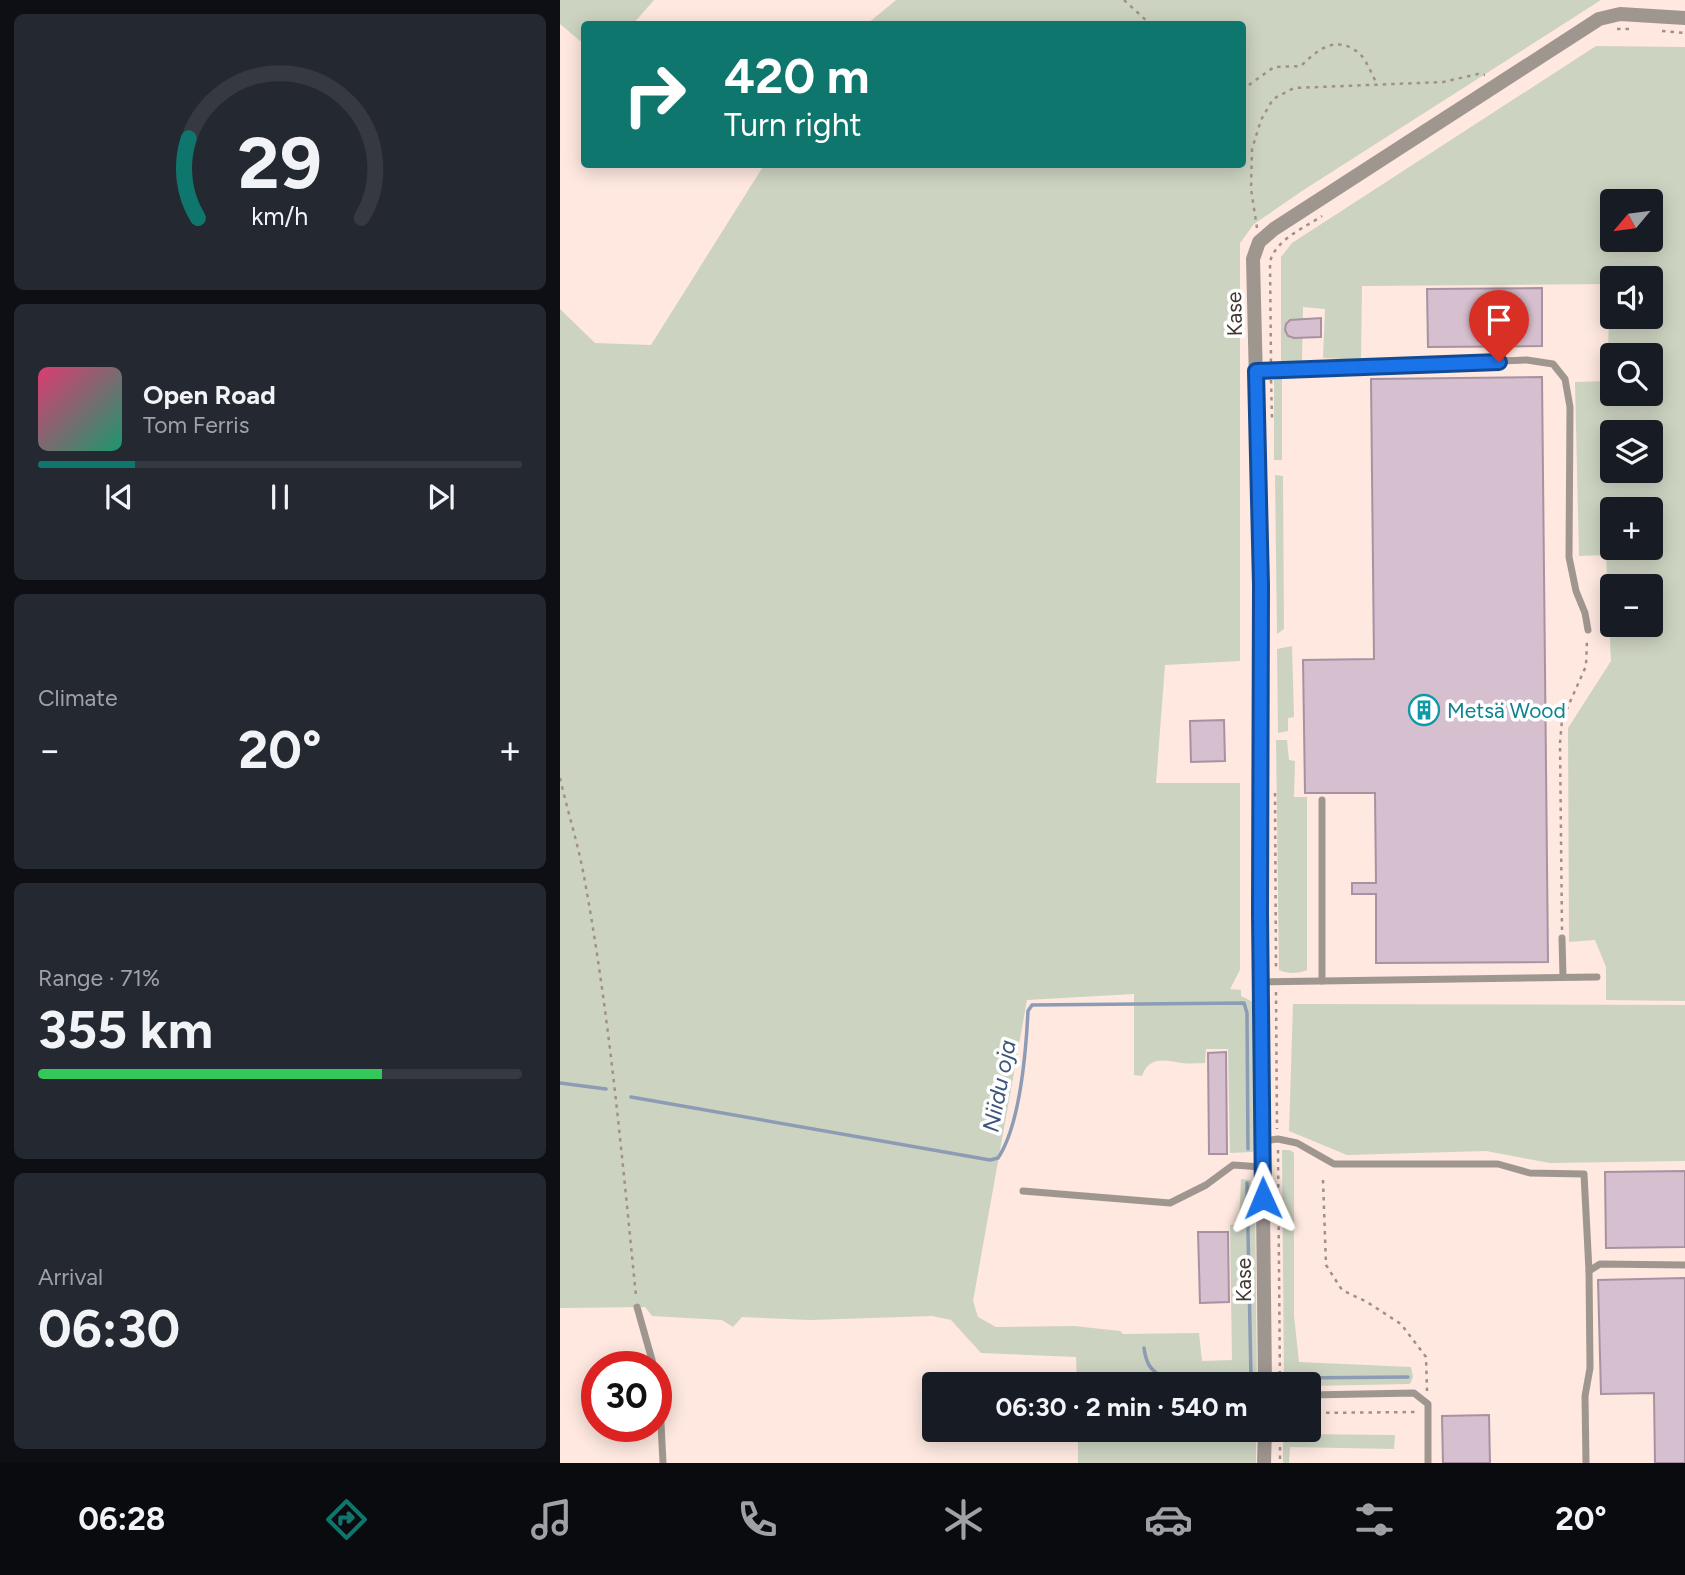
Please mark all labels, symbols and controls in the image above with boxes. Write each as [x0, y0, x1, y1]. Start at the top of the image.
text: 420 m [724, 46, 870, 105]
icon: right [609, 49, 700, 140]
text: Turn right [724, 106, 862, 144]
text: 29 [238, 119, 322, 206]
north arrow [1600, 189, 1662, 252]
map controls [1600, 189, 1663, 637]
text: km/h [251, 201, 309, 231]
button: sound [1600, 266, 1663, 329]
pin [1469, 290, 1529, 362]
street label: Kase [1221, 291, 1247, 337]
icon: arrive [1480, 301, 1518, 339]
button: search [1600, 343, 1663, 406]
text: Open Road [143, 379, 276, 411]
text: Tom Ferris [143, 411, 249, 439]
button: layers [1600, 420, 1663, 483]
icon: previous [100, 478, 138, 516]
icon: pause [261, 478, 299, 516]
icon: next [422, 478, 460, 516]
button: + [1600, 497, 1663, 560]
button: − [1600, 574, 1663, 637]
text: Climate [38, 684, 117, 712]
building icon: Metsä Wood [1407, 693, 1441, 727]
place label: Metsä Wood [1447, 698, 1566, 723]
text: 20° [238, 719, 322, 781]
text: − [38, 727, 62, 773]
text: + [498, 727, 522, 773]
text: Range · 71% [38, 964, 160, 992]
text: 355 km [38, 999, 213, 1061]
water label: Niidu oja [976, 1038, 1022, 1134]
position arrow [1226, 1161, 1300, 1235]
street label: Kase [1231, 1258, 1256, 1302]
text: Arrival [38, 1263, 103, 1291]
text: 06:30 [38, 1298, 180, 1360]
speed limit sign: 30 [581, 1351, 672, 1442]
text: 06:30 · 2 min · 540 m [995, 1391, 1248, 1423]
icon: directions [322, 1495, 371, 1544]
icon: music [527, 1495, 576, 1544]
icon: phone [733, 1495, 782, 1544]
icon: climate [939, 1495, 988, 1544]
icon: car [1144, 1495, 1193, 1544]
icon: filters [1350, 1495, 1399, 1544]
text: 06:28 [78, 1500, 165, 1538]
text: 20° [1555, 1500, 1607, 1538]

